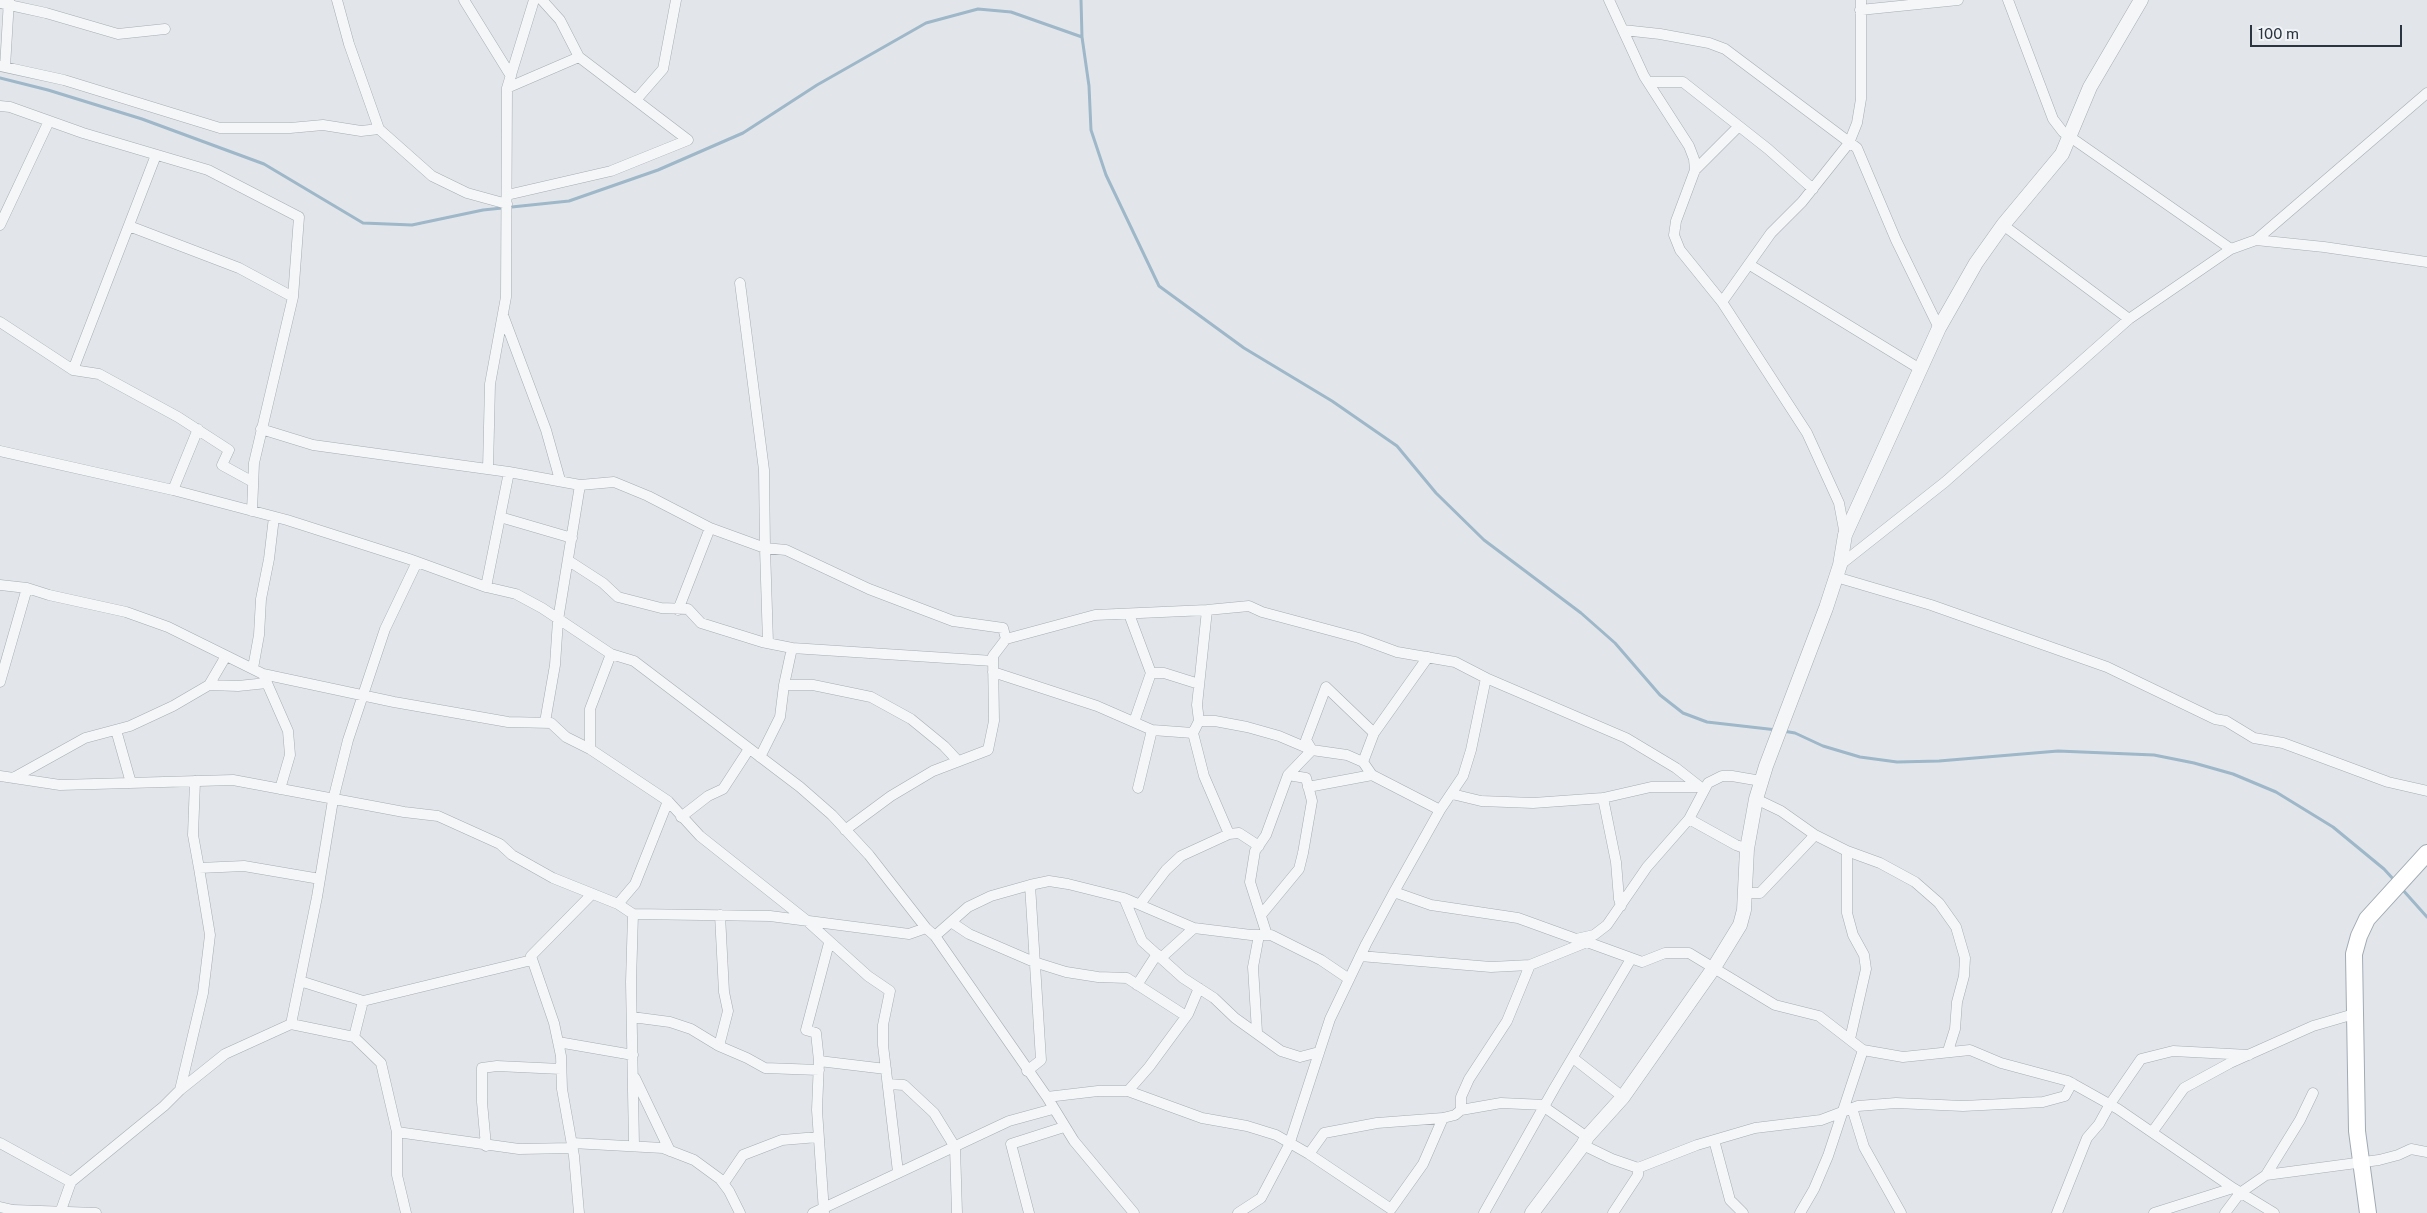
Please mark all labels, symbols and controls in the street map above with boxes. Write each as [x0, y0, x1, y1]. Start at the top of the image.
scale bar [2252, 15, 2404, 47]
text: 100 m [2258, 25, 2299, 42]

